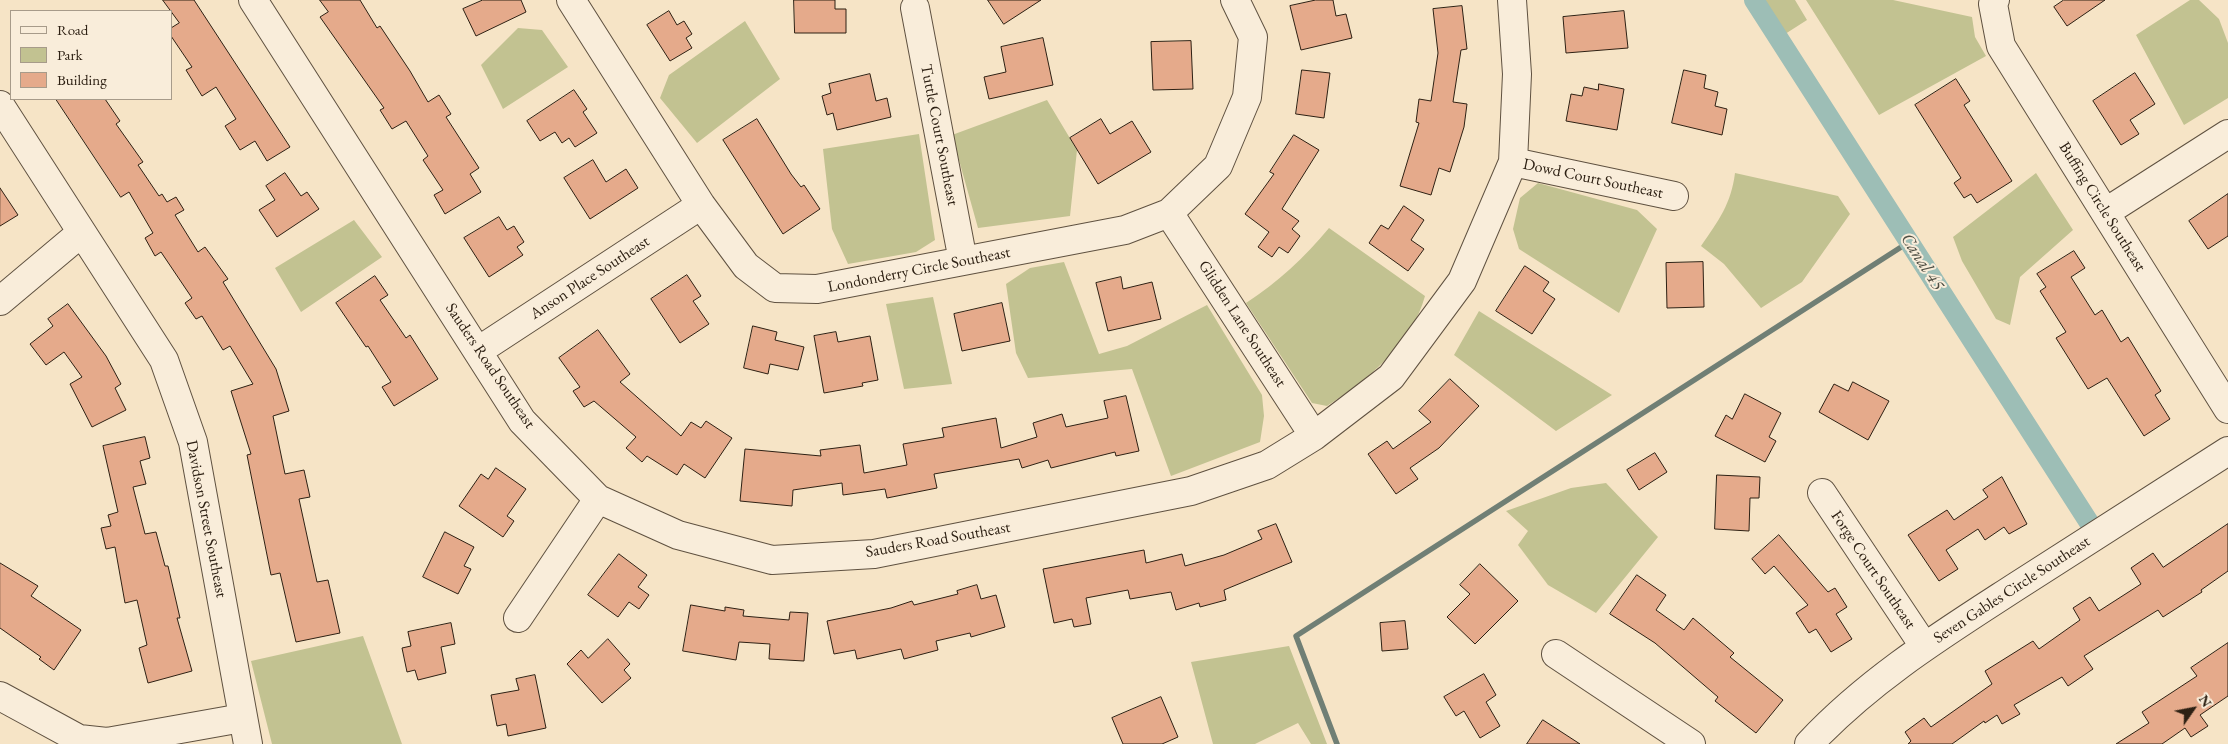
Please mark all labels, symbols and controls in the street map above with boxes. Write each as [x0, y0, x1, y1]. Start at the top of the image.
legend [10, 10, 172, 100]
text: Road [57, 20, 88, 39]
text: Park [57, 45, 83, 64]
street label: Tuttle Court Southeast [916, 63, 962, 207]
text: Building [57, 70, 107, 89]
street label: Buffing Circle Southeast [2054, 139, 2150, 275]
street label: Dowd Court Southeast [1521, 155, 1665, 203]
water label: Canal 45 [1896, 229, 1948, 295]
street label: Anson Place Southeast [527, 232, 653, 324]
street label: Londonderry Circle Southeast [826, 243, 1012, 297]
street label: Glidden Lane Southeast [1194, 257, 1290, 391]
street label: Sauders Road Southeast [441, 300, 539, 432]
street label: Davidson Street Southeast [181, 439, 231, 599]
street label: Forge Court Southeast [1826, 507, 1920, 633]
street label: Sauders Road Southeast [864, 518, 1012, 562]
street label: Seven Gables Circle Southeast [1930, 532, 2094, 648]
north arrow [2168, 684, 2218, 734]
text: N [2195, 691, 2216, 710]

